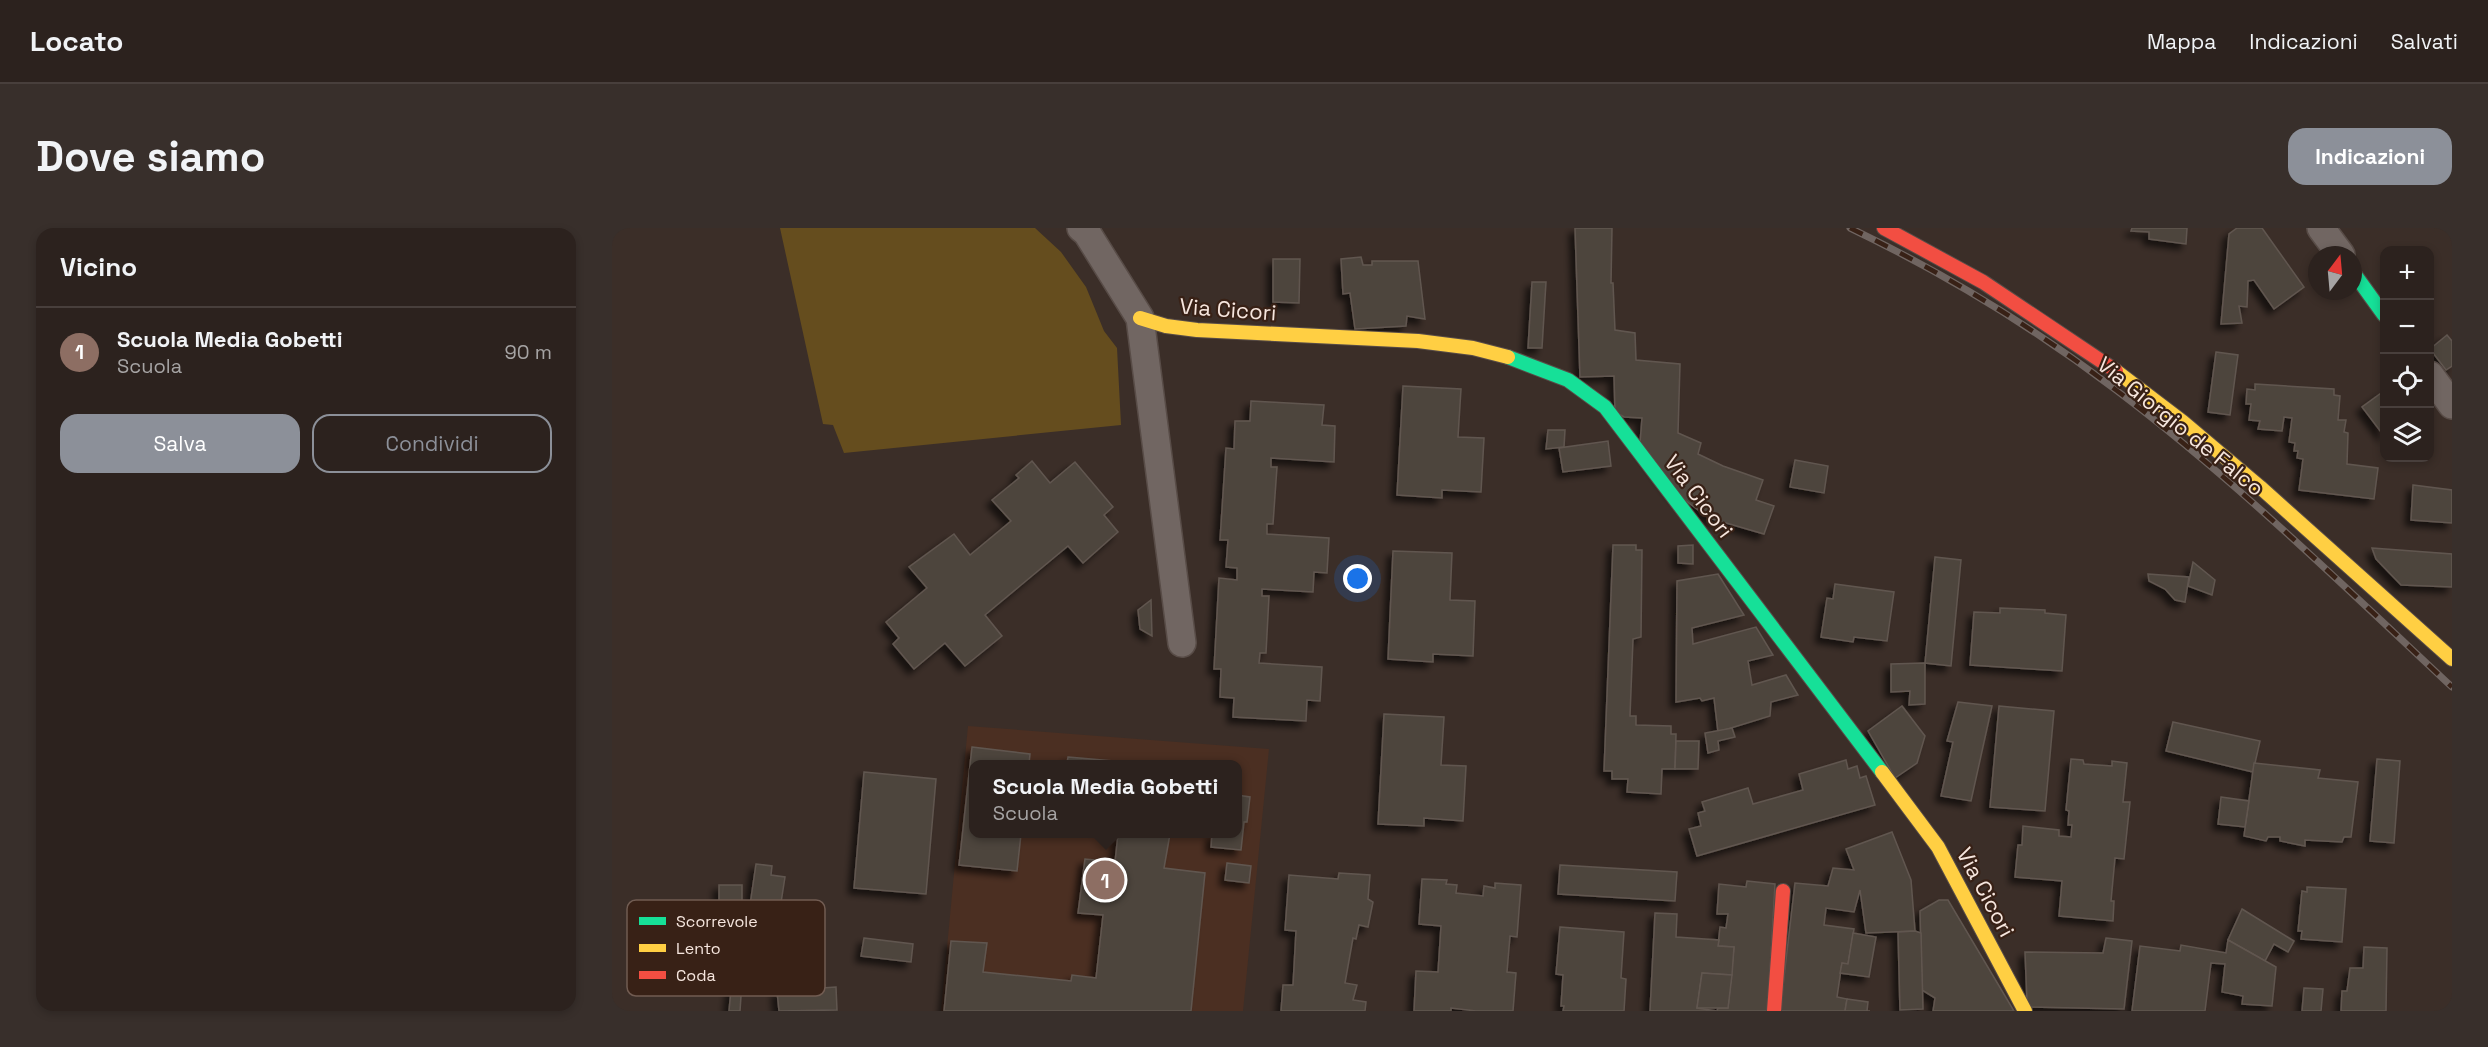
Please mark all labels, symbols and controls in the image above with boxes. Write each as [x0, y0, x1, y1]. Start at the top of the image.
text: Locato [30, 23, 123, 59]
text: Mappa [2147, 28, 2216, 55]
text: Indicazioni [2249, 28, 2358, 55]
text: Salvati [2391, 28, 2458, 55]
button: Indicazioni [2288, 128, 2452, 185]
text: Dove siamo [36, 130, 265, 183]
north arrow [2308, 246, 2362, 300]
map controls [2380, 246, 2434, 462]
button: + [2380, 246, 2434, 300]
text: Vicino [60, 250, 137, 284]
street label: Via Cicori [1179, 292, 1277, 326]
button: − [2380, 300, 2434, 354]
text: Scuola Media Gobetti [117, 325, 343, 353]
text: 1 [75, 339, 84, 365]
text: 90 m [505, 339, 552, 365]
street label: Via Giorgio de Falco [2092, 350, 2270, 502]
text: Scuola [117, 353, 182, 379]
button: locate [2380, 354, 2434, 408]
button: layers [2380, 408, 2434, 462]
button: Salva [60, 414, 300, 473]
button: Condividi [312, 414, 552, 473]
street label: Via Cicori [1659, 449, 1739, 543]
your location [1343, 564, 1372, 593]
popup [969, 760, 1242, 838]
text: Scuola Media Gobetti [993, 772, 1218, 800]
text: Scuola [993, 800, 1058, 826]
street label: Via Cicori [1951, 842, 2021, 942]
pin: 1 [1086, 858, 1124, 902]
legend [627, 900, 825, 996]
text: Scorrevole [676, 911, 758, 932]
text: Lento [676, 938, 721, 959]
text: Coda [676, 965, 716, 986]

